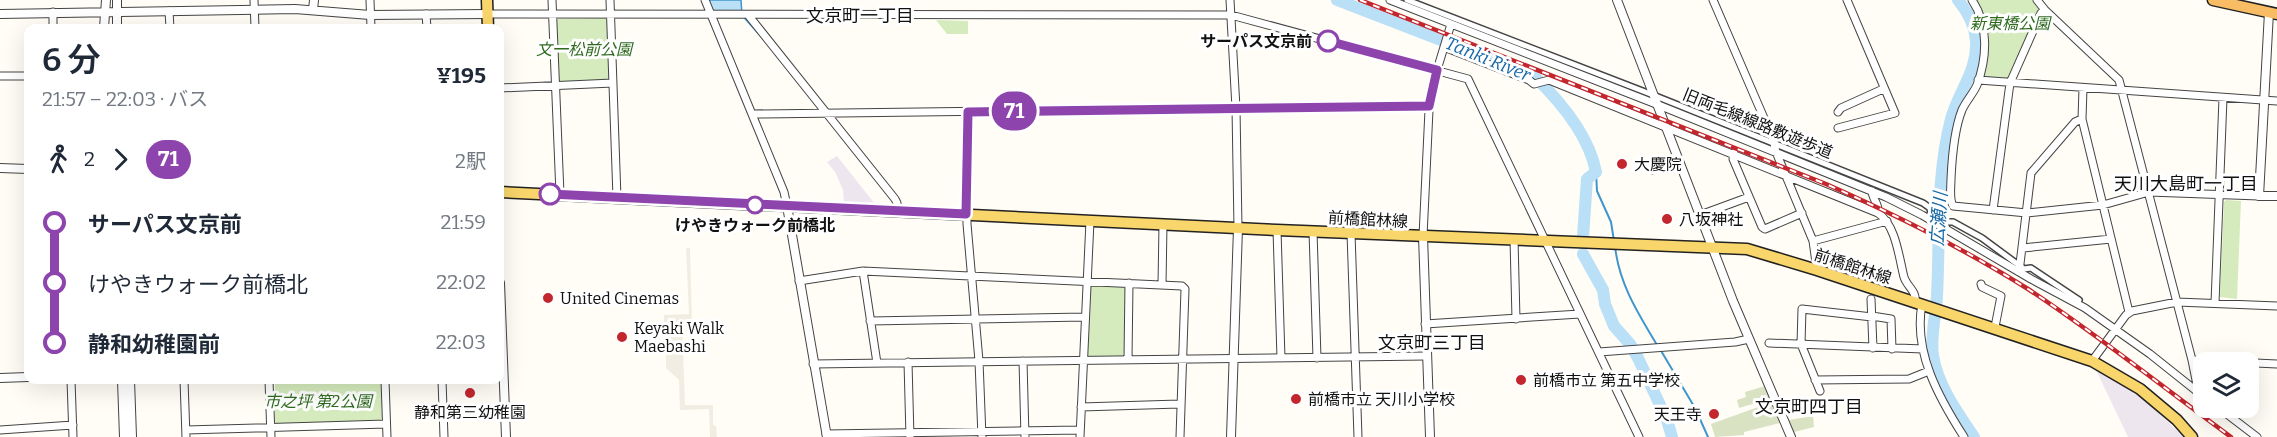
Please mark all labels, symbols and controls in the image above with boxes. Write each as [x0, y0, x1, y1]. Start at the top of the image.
district label: 文京町一丁目 [806, 5, 914, 27]
park label: 新東橋公園 [1970, 14, 2052, 33]
marker: サーパス文京前 [1317, 30, 1339, 52]
place label: サーパス文京前 [1200, 32, 1312, 51]
water label: Tanki River [1442, 32, 1534, 86]
text: 6 分 [42, 40, 101, 80]
park label: 文一松前公園 [536, 40, 634, 59]
text: ¥195 [436, 62, 486, 89]
street label: 旧両毛線線路敷遊歩道 [1680, 85, 1836, 162]
text: 21:57 – 22:03 · バス [42, 87, 208, 111]
line badge: 71 [987, 92, 1041, 130]
text: 71 [1004, 98, 1024, 124]
icon: walk [42, 143, 75, 176]
icon: forward [104, 143, 137, 176]
text: 71 [158, 146, 179, 172]
text: 2 [84, 147, 95, 171]
text: 2駅 [455, 149, 486, 173]
place label: 大慶院 [1634, 155, 1682, 174]
marker: 大慶院 [1615, 157, 1629, 171]
district label: 天川大島町一丁目 [2114, 173, 2258, 195]
unlabelled marker [539, 183, 561, 205]
water label: 広瀬川 [1926, 189, 1952, 247]
marker: けやきウォーク前橋北 [746, 196, 764, 214]
street label: 前橋館林線 [1328, 208, 1408, 231]
text: 21:59 [441, 210, 486, 234]
place label: 八坂神社 [1679, 210, 1743, 229]
text: サーパス文京前 [88, 211, 242, 238]
marker: 八坂神社 [1660, 212, 1674, 226]
place label: けやきウォーク前橋北 [675, 216, 835, 235]
street label: 前橋館林線 [1812, 245, 1894, 288]
text: 22:02 [436, 270, 486, 294]
text: けやきウォーク前橋北 [88, 271, 308, 298]
place label: United Cinemas [560, 289, 679, 308]
marker: United Cinemas [541, 291, 555, 305]
place label: Keyaki Walk Maebashi [634, 319, 724, 356]
text: 22:03 [436, 330, 486, 354]
marker: Keyaki Walk Maebashi [615, 330, 629, 344]
text: 静和幼稚園前 [88, 331, 220, 358]
district label: 文京町三丁目 [1378, 332, 1486, 354]
map controls [2193, 352, 2259, 418]
button: layers [2193, 352, 2259, 418]
place label: 前橋市立 第五中学校 [1533, 371, 1680, 390]
marker: 前橋市立 第五中学校 [1514, 373, 1528, 387]
marker: 静和第三幼稚園 [463, 386, 477, 400]
place label: 前橋市立 天川小学校 [1308, 390, 1455, 409]
park label: 市之坪 第2公園 [264, 392, 374, 411]
marker: 前橋市立 天川小学校 [1289, 392, 1303, 406]
district label: 文京町四丁目 [1755, 396, 1863, 418]
place label: 静和第三幼稚園 [414, 403, 526, 422]
place label: 天王寺 [1654, 405, 1702, 424]
marker: 天王寺 [1707, 407, 1721, 421]

